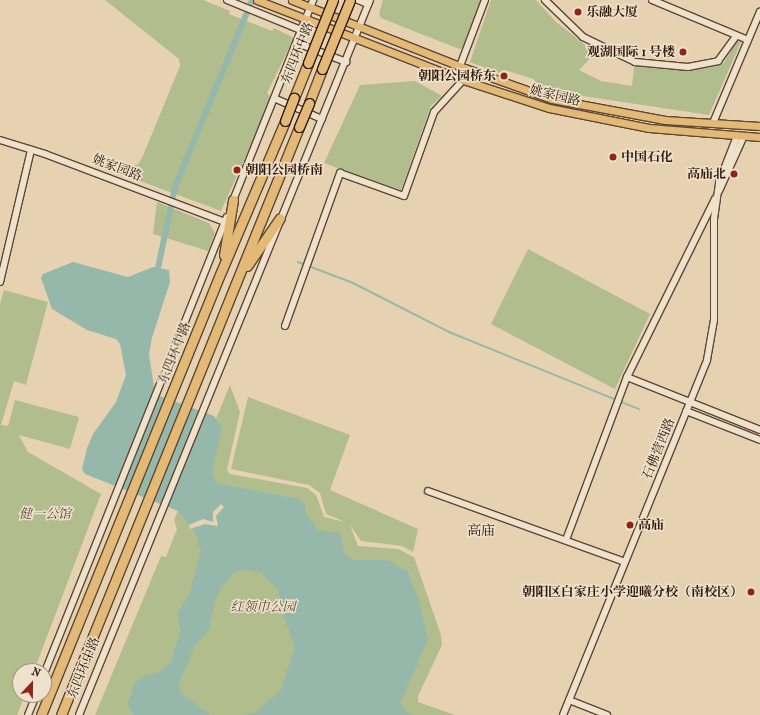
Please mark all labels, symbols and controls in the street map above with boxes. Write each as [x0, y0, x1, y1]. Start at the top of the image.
place label: 乐融大厦 [586, 4, 638, 20]
marker: 乐融大厦 [573, 7, 583, 17]
street label: 东四环中路 [279, 20, 317, 86]
place label: 观湖国际 1 号楼 [587, 44, 675, 60]
marker: 观湖国际 1 号楼 [678, 47, 688, 57]
place label: 朝阳公园桥东 [418, 68, 496, 84]
marker: 朝阳公园桥东 [499, 71, 509, 81]
street label: 姚家园路 [528, 82, 582, 110]
place label: 中国石化 [621, 149, 673, 165]
street label: 姚家园路 [90, 151, 144, 185]
marker: 中国石化 [608, 152, 618, 162]
place label: 朝阳公园桥南 [245, 162, 323, 178]
marker: 朝阳公园桥南 [232, 165, 242, 175]
place label: 高庙北 [687, 166, 726, 182]
marker: 高庙北 [729, 169, 739, 179]
street label: 东四环中路 [156, 320, 194, 386]
street label: 石佛营西路 [640, 416, 678, 482]
park label: 健一公馆 [19, 506, 71, 522]
place label: 高庙 [638, 517, 664, 533]
marker: 高庙 [625, 520, 635, 530]
district label: 高庙 [467, 523, 495, 539]
place label: 朝阳区白家庄小学迎曦分校（南校区） [522, 584, 743, 600]
marker: 朝阳区白家庄小学迎曦分校（南校区） [746, 587, 756, 597]
park label: 红领巾公园 [231, 599, 295, 615]
street label: 东四环中路 [65, 635, 103, 701]
north arrow [12, 663, 52, 703]
text: N [30, 665, 43, 680]

